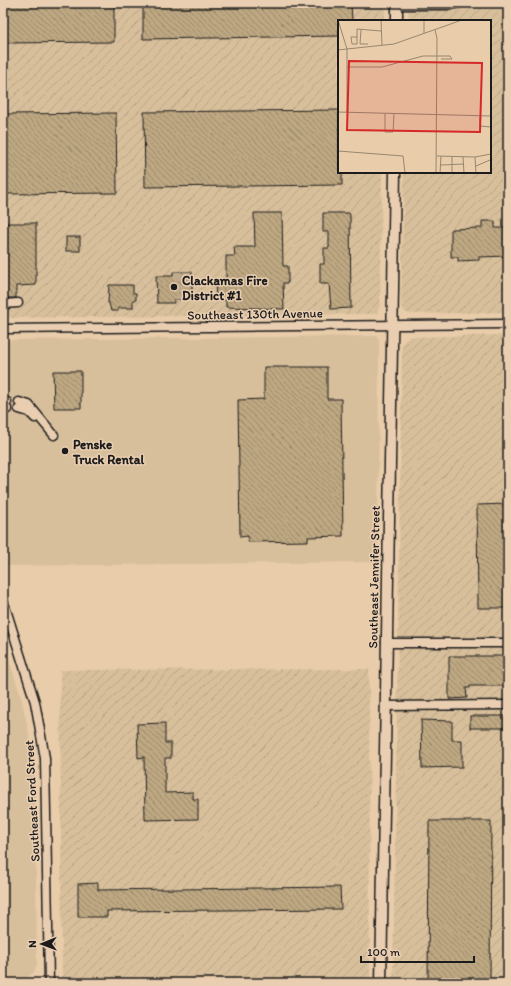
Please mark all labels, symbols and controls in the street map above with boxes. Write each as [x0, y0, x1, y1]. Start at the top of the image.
inset map [338, 20, 491, 173]
place label: Clackamas Fire District #1 [182, 273, 268, 303]
marker: Clackamas Fire District #1 [169, 282, 179, 292]
street label: Southeast 130th Avenue [187, 305, 323, 323]
place label: Penske Truck Rental [72, 437, 144, 467]
marker: Penske Truck Rental [60, 446, 70, 456]
street label: Southeast Jennifer Street [365, 505, 383, 648]
street label: Southeast Ford Street [21, 740, 43, 862]
north arrow [22, 924, 62, 964]
scale bar [361, 938, 474, 964]
text: N [26, 940, 39, 948]
text: 100 m [367, 945, 400, 959]

